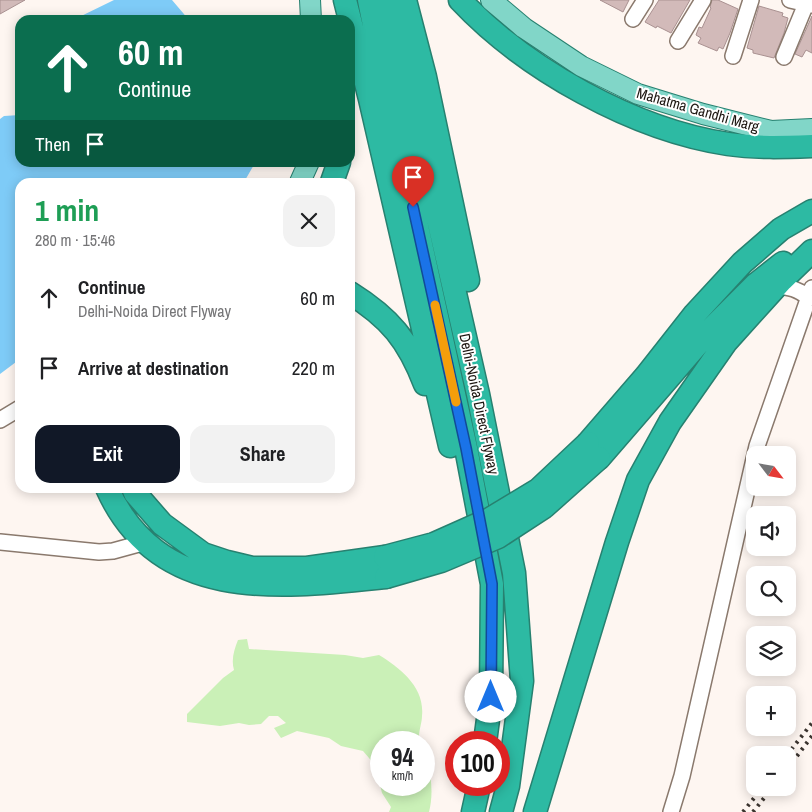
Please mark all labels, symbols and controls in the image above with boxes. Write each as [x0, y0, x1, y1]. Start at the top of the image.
text: 60 m [118, 29, 183, 76]
icon: ahead [35, 35, 100, 100]
text: Continue [118, 74, 191, 104]
street label: Mahatma Gandhi Marg [634, 82, 762, 137]
icon: arrive [81, 130, 109, 158]
text: Then [35, 131, 71, 157]
pin [392, 156, 434, 207]
icon: arrive [399, 163, 427, 191]
text: 1 min [35, 190, 99, 230]
button: close [283, 195, 335, 247]
text: 280 m · 15:46 [35, 229, 115, 251]
text: Continue [78, 274, 146, 300]
icon: ahead [35, 284, 63, 312]
text: 60 m [300, 285, 335, 311]
text: Delhi-Noida Direct Flyway [78, 300, 231, 322]
street label: Delhi-Noida Direct Flyway [454, 332, 505, 477]
icon: arrive [35, 354, 63, 382]
text: Arrive at destination [78, 355, 229, 381]
text: 220 m [292, 355, 335, 381]
button: Exit [35, 425, 180, 483]
button: Share [190, 425, 335, 483]
north arrow [746, 446, 796, 496]
map controls [746, 446, 796, 796]
button: sound [746, 506, 796, 556]
button: search [746, 566, 796, 616]
button: layers [746, 626, 796, 676]
position arrow [464, 670, 516, 722]
button: + [746, 686, 796, 736]
speed limit sign: 100 [445, 731, 510, 796]
text: 94 [391, 740, 414, 774]
button: − [746, 746, 796, 796]
text: km/h [392, 768, 413, 784]

